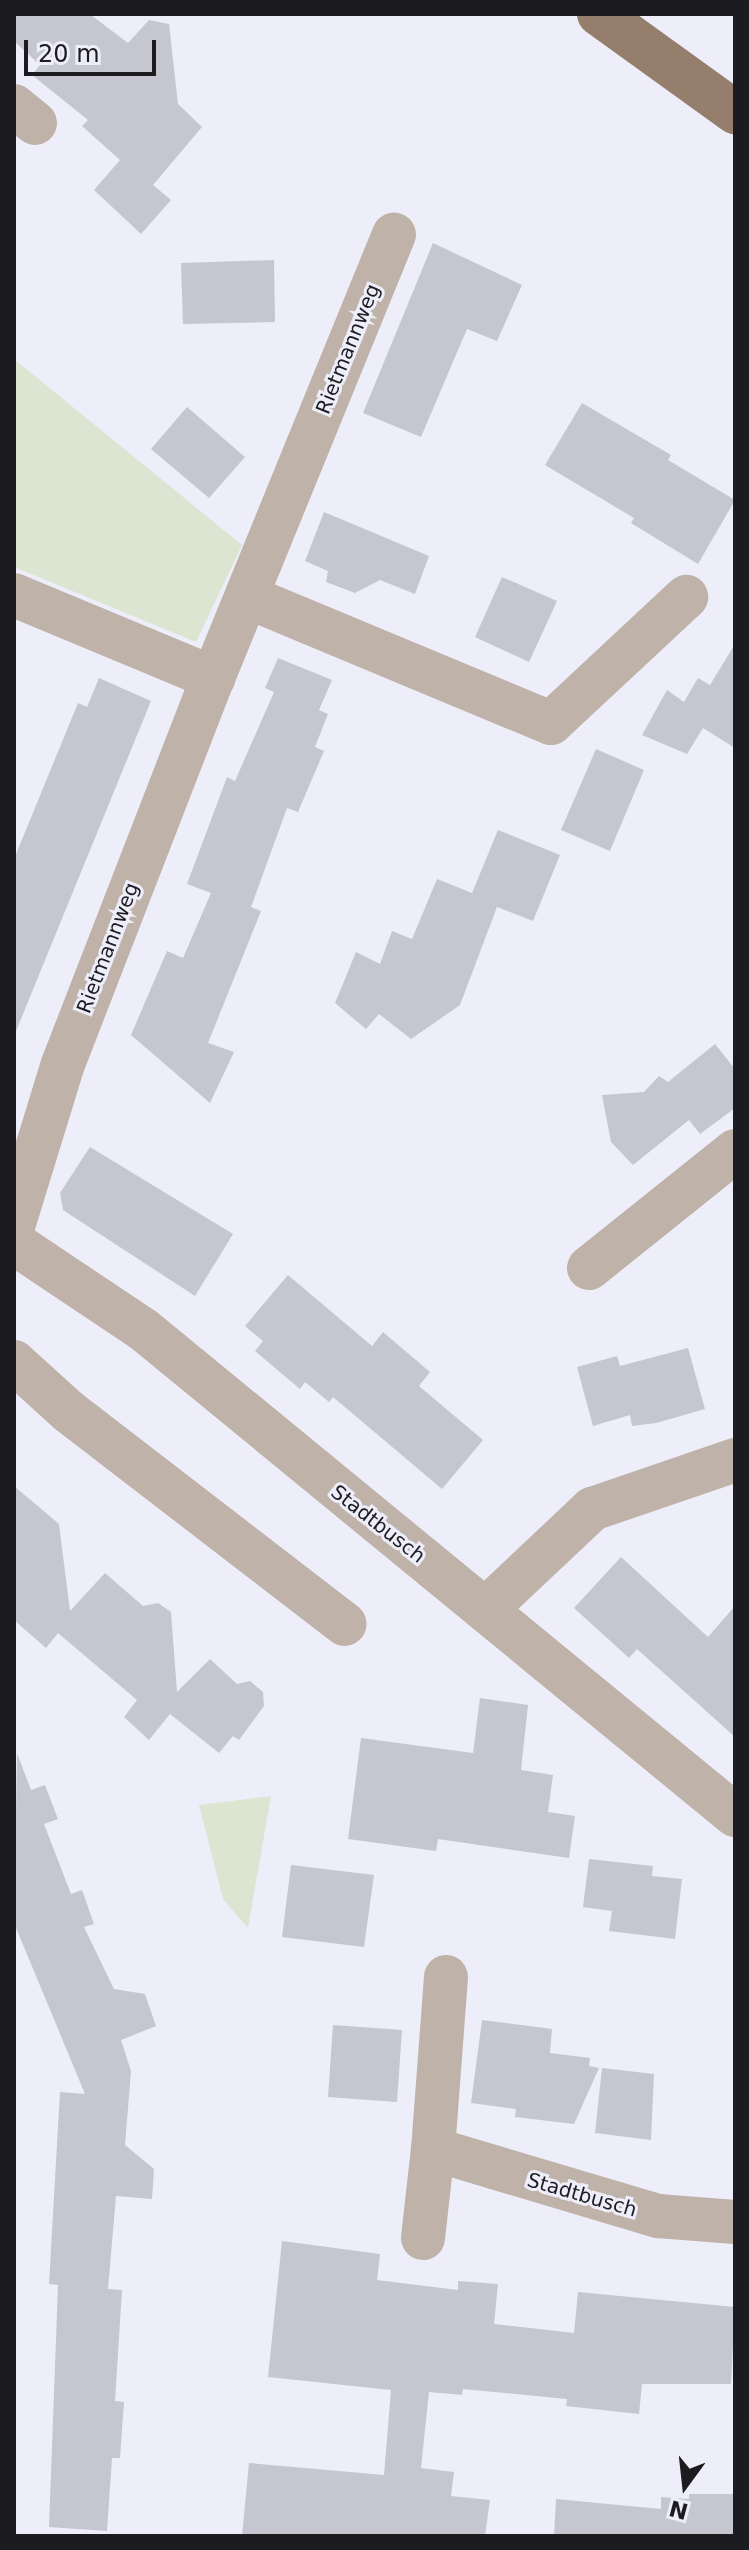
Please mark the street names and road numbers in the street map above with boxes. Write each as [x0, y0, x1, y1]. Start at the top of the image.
street label: Rietmannweg [311, 281, 385, 417]
street label: Rietmannweg [72, 879, 144, 1017]
street label: Stadtbusch [326, 1480, 430, 1568]
street label: Stadtbusch [524, 2168, 640, 2222]

